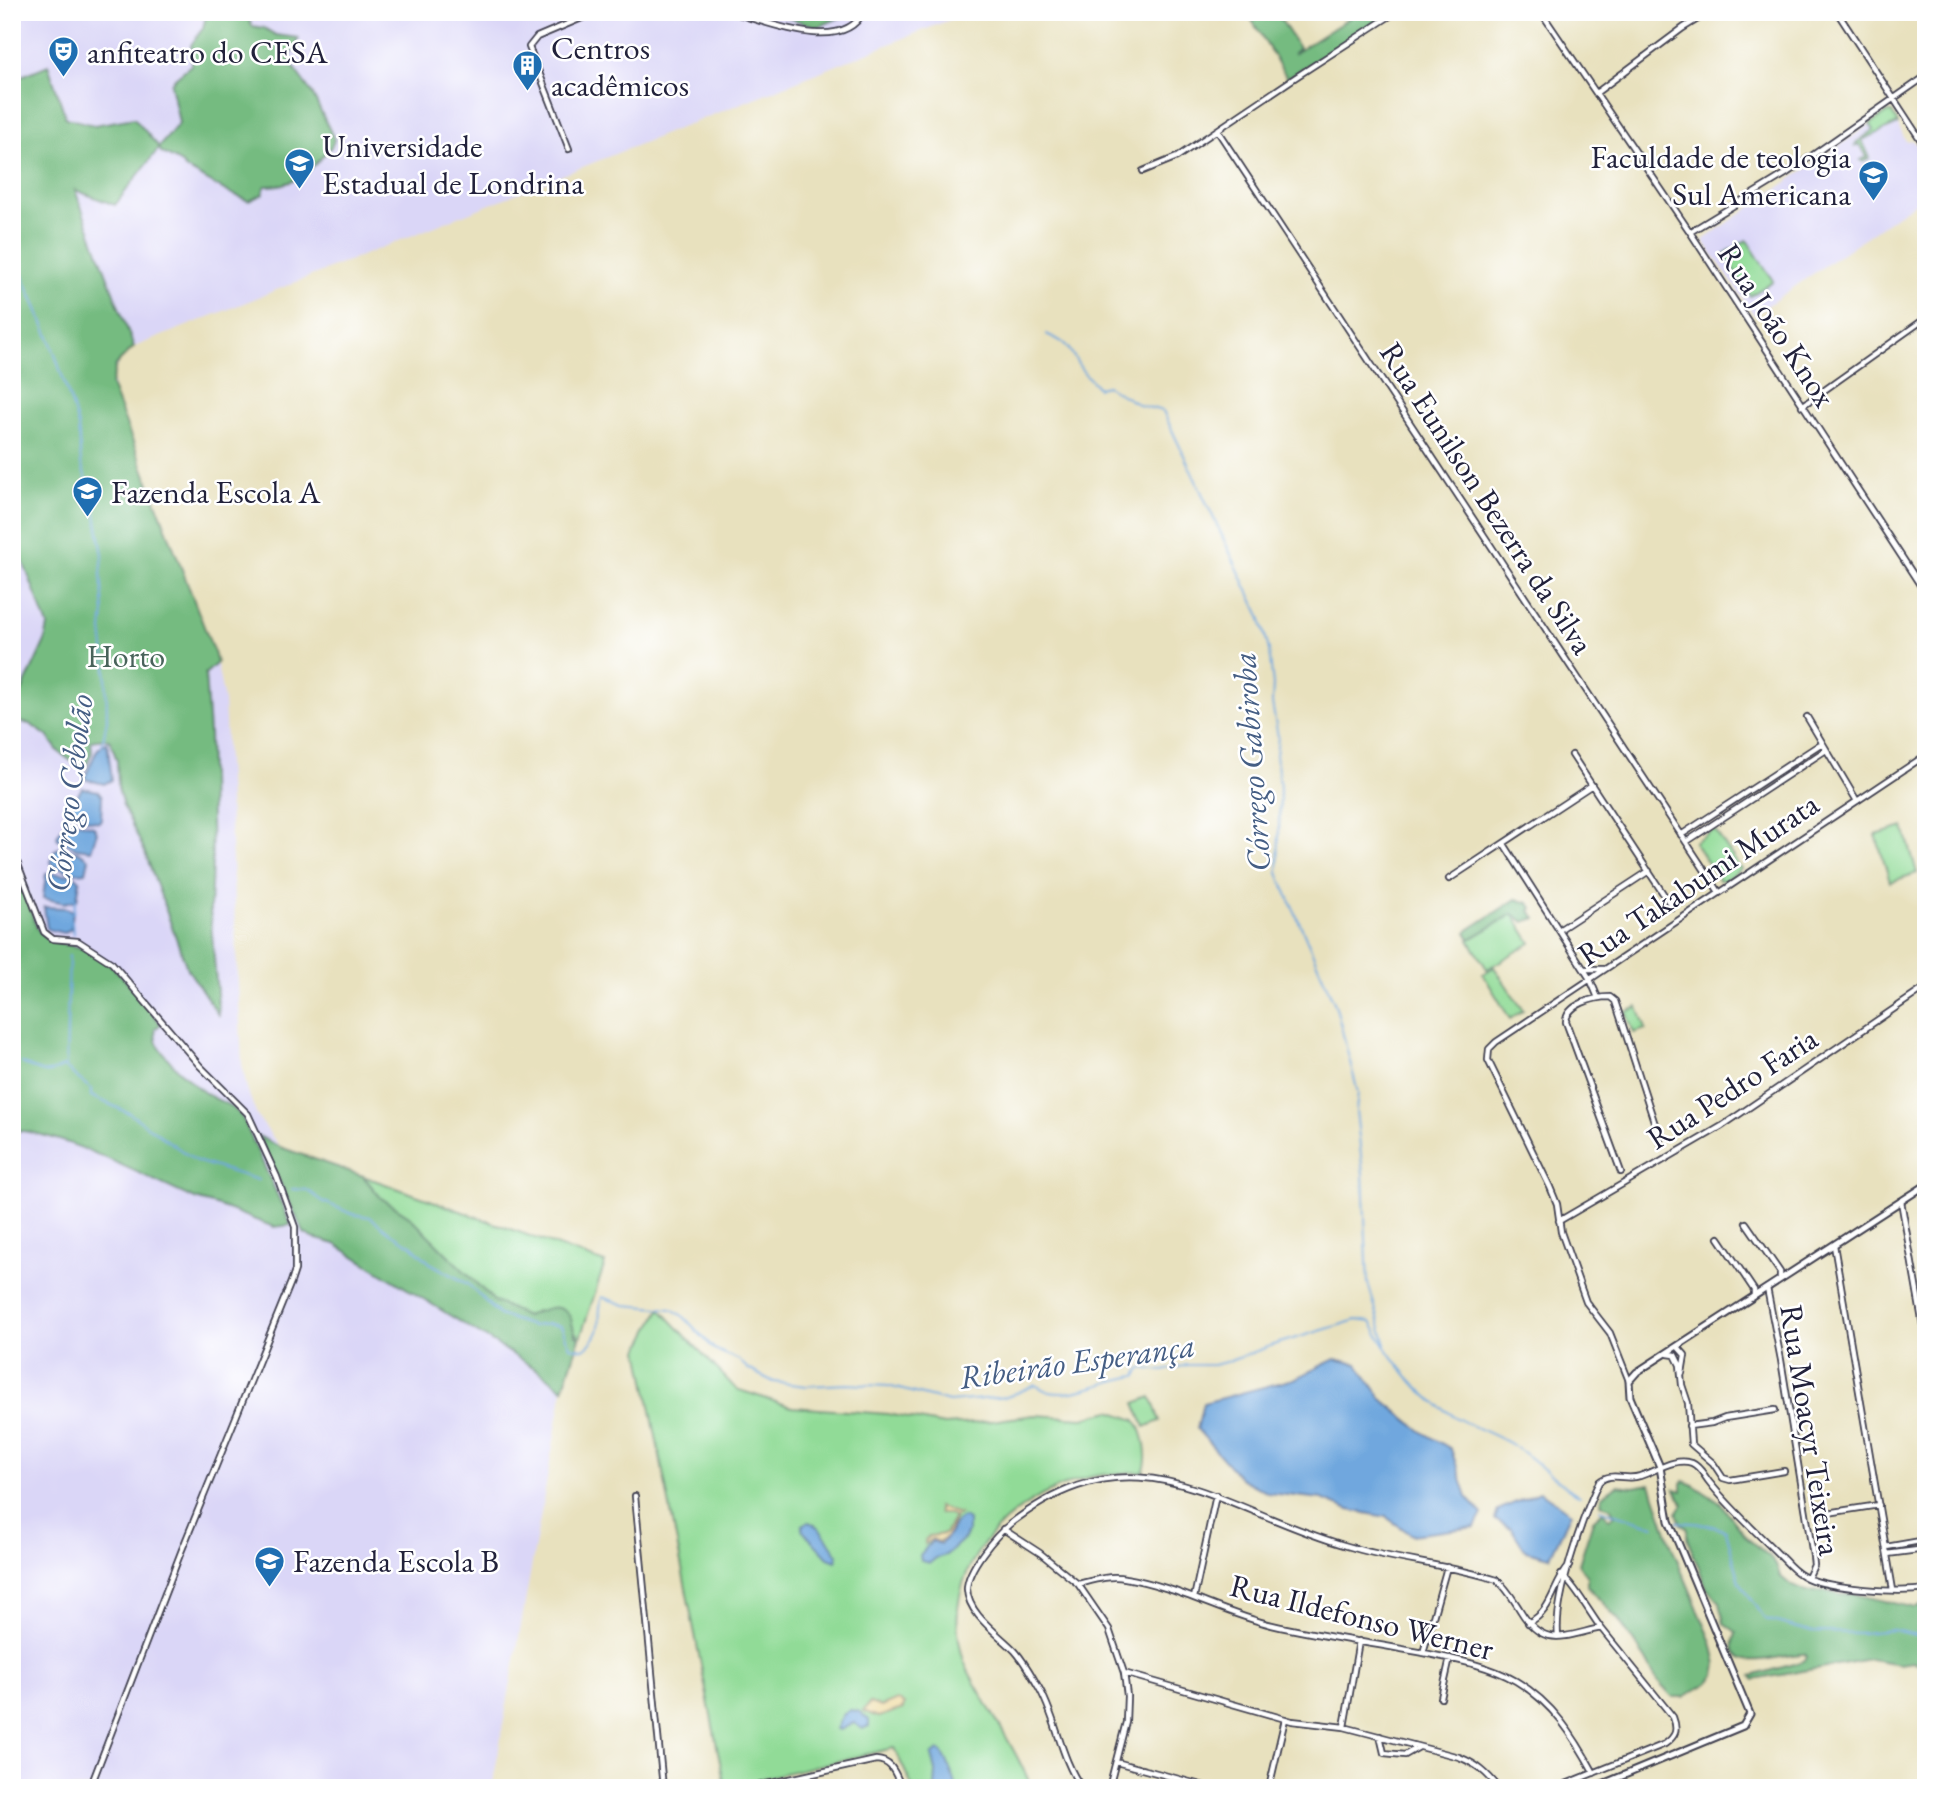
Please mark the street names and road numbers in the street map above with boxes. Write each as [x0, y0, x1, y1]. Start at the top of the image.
street label: Rua João Knox [1708, 235, 1846, 415]
street label: Rua Eunilson Bezerra da Silva [1370, 334, 1604, 662]
street label: Rua Takabumi Murata [1569, 783, 1827, 975]
street label: Rua Pedro Faria [1639, 1017, 1826, 1159]
street label: Rua Moacyr Teixeira [1770, 1301, 1852, 1559]
street label: Rua Ildefonso Werner [1226, 1564, 1498, 1670]

